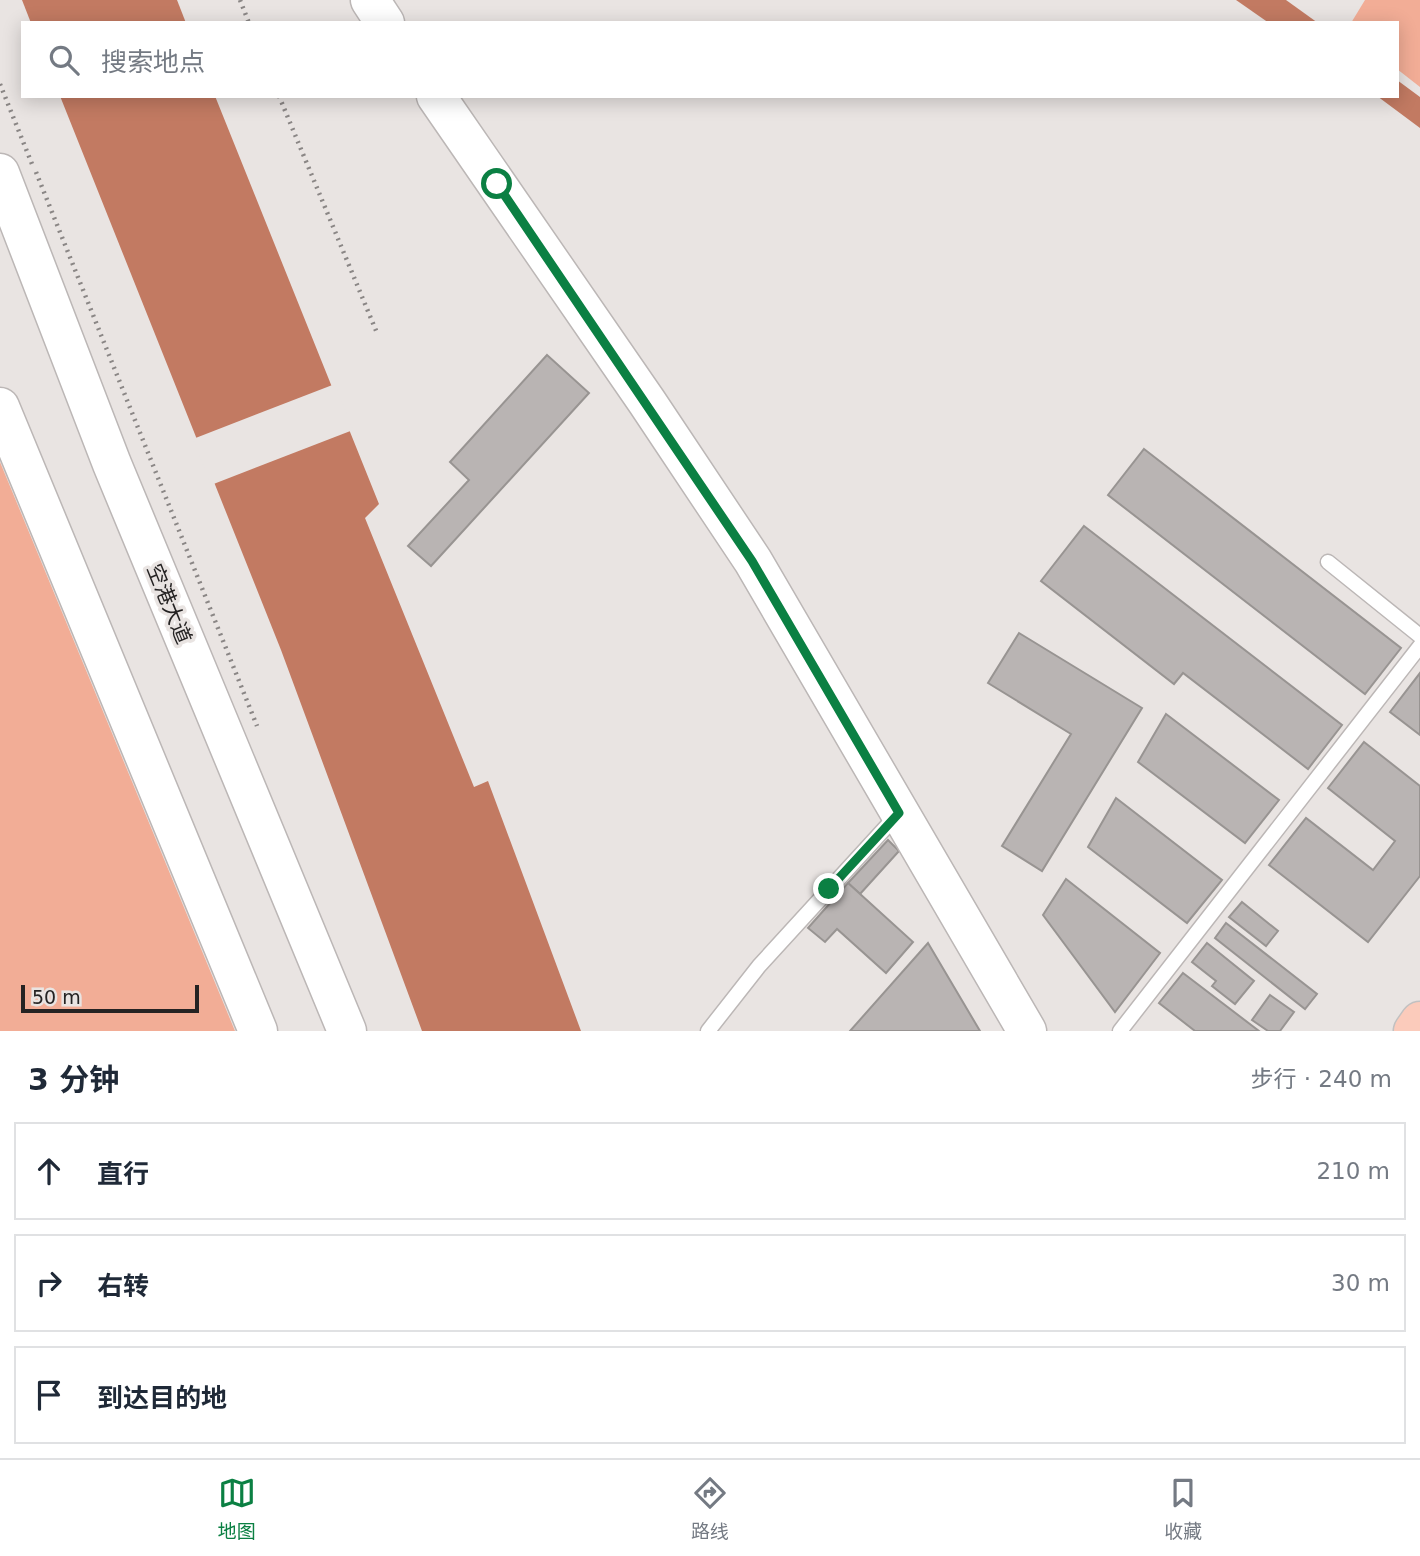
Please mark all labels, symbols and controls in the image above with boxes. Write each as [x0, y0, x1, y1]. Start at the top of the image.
search box [21, 21, 1399, 98]
icon: search [45, 41, 83, 79]
text: 搜索地点 [101, 47, 205, 77]
route start [481, 168, 512, 199]
street label: 空港大道 [142, 561, 196, 647]
route end [813, 873, 844, 904]
scale bar [21, 982, 200, 1014]
text: 50 m [32, 986, 81, 1008]
text: 3 分钟 [28, 1062, 119, 1097]
text: 步行 · 240 m [1250, 1066, 1392, 1092]
icon: ahead [30, 1152, 68, 1190]
text: 210 m [1316, 1158, 1390, 1184]
text: 直行 [97, 1159, 149, 1189]
icon: right [30, 1264, 68, 1302]
text: 30 m [1331, 1270, 1390, 1296]
text: 右转 [97, 1271, 149, 1301]
icon: arrive [30, 1376, 68, 1414]
text: 到达目的地 [97, 1383, 227, 1413]
tab: 地图 [218, 1474, 256, 1543]
tab: 路线 [691, 1474, 729, 1543]
tab: 收藏 [1164, 1474, 1202, 1543]

